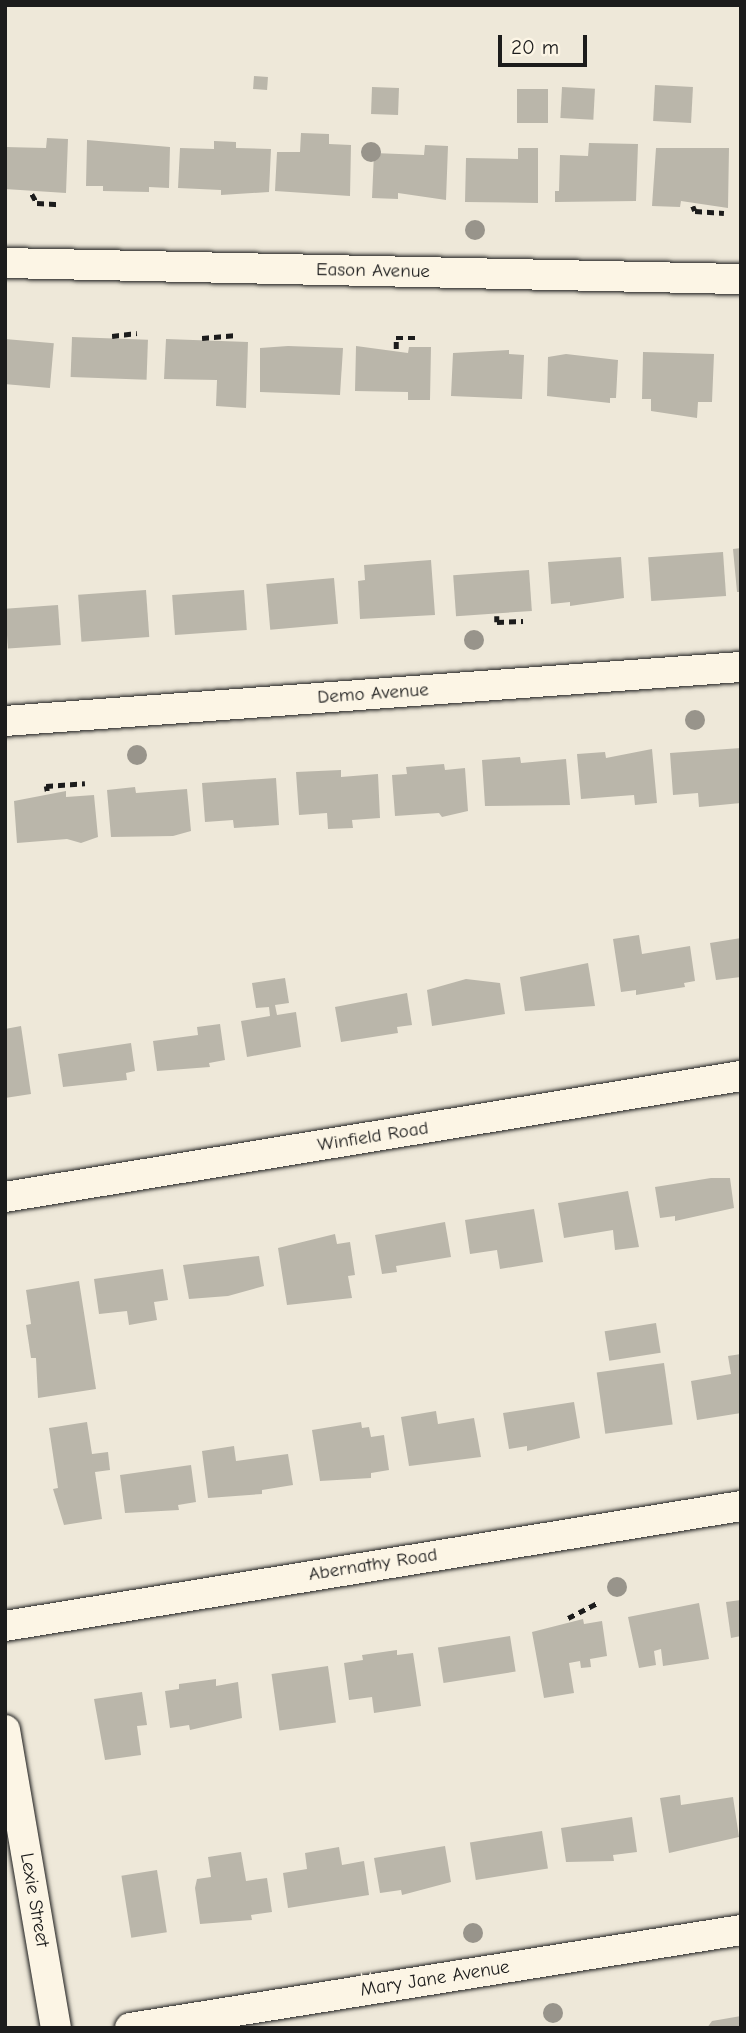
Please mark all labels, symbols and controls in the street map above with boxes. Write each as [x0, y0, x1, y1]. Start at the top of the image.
scale bar [501, 21, 590, 65]
text: 20 m [511, 35, 559, 59]
street label: Eason Avenue [316, 259, 430, 283]
street label: Demo Avenue [317, 679, 429, 709]
street label: Winfield Road [316, 1117, 430, 1157]
street label: Abernathy Road [307, 1544, 439, 1586]
street label: Lexie Street [14, 1851, 54, 1949]
street label: Mary Jane Avenue [359, 1956, 511, 2002]

